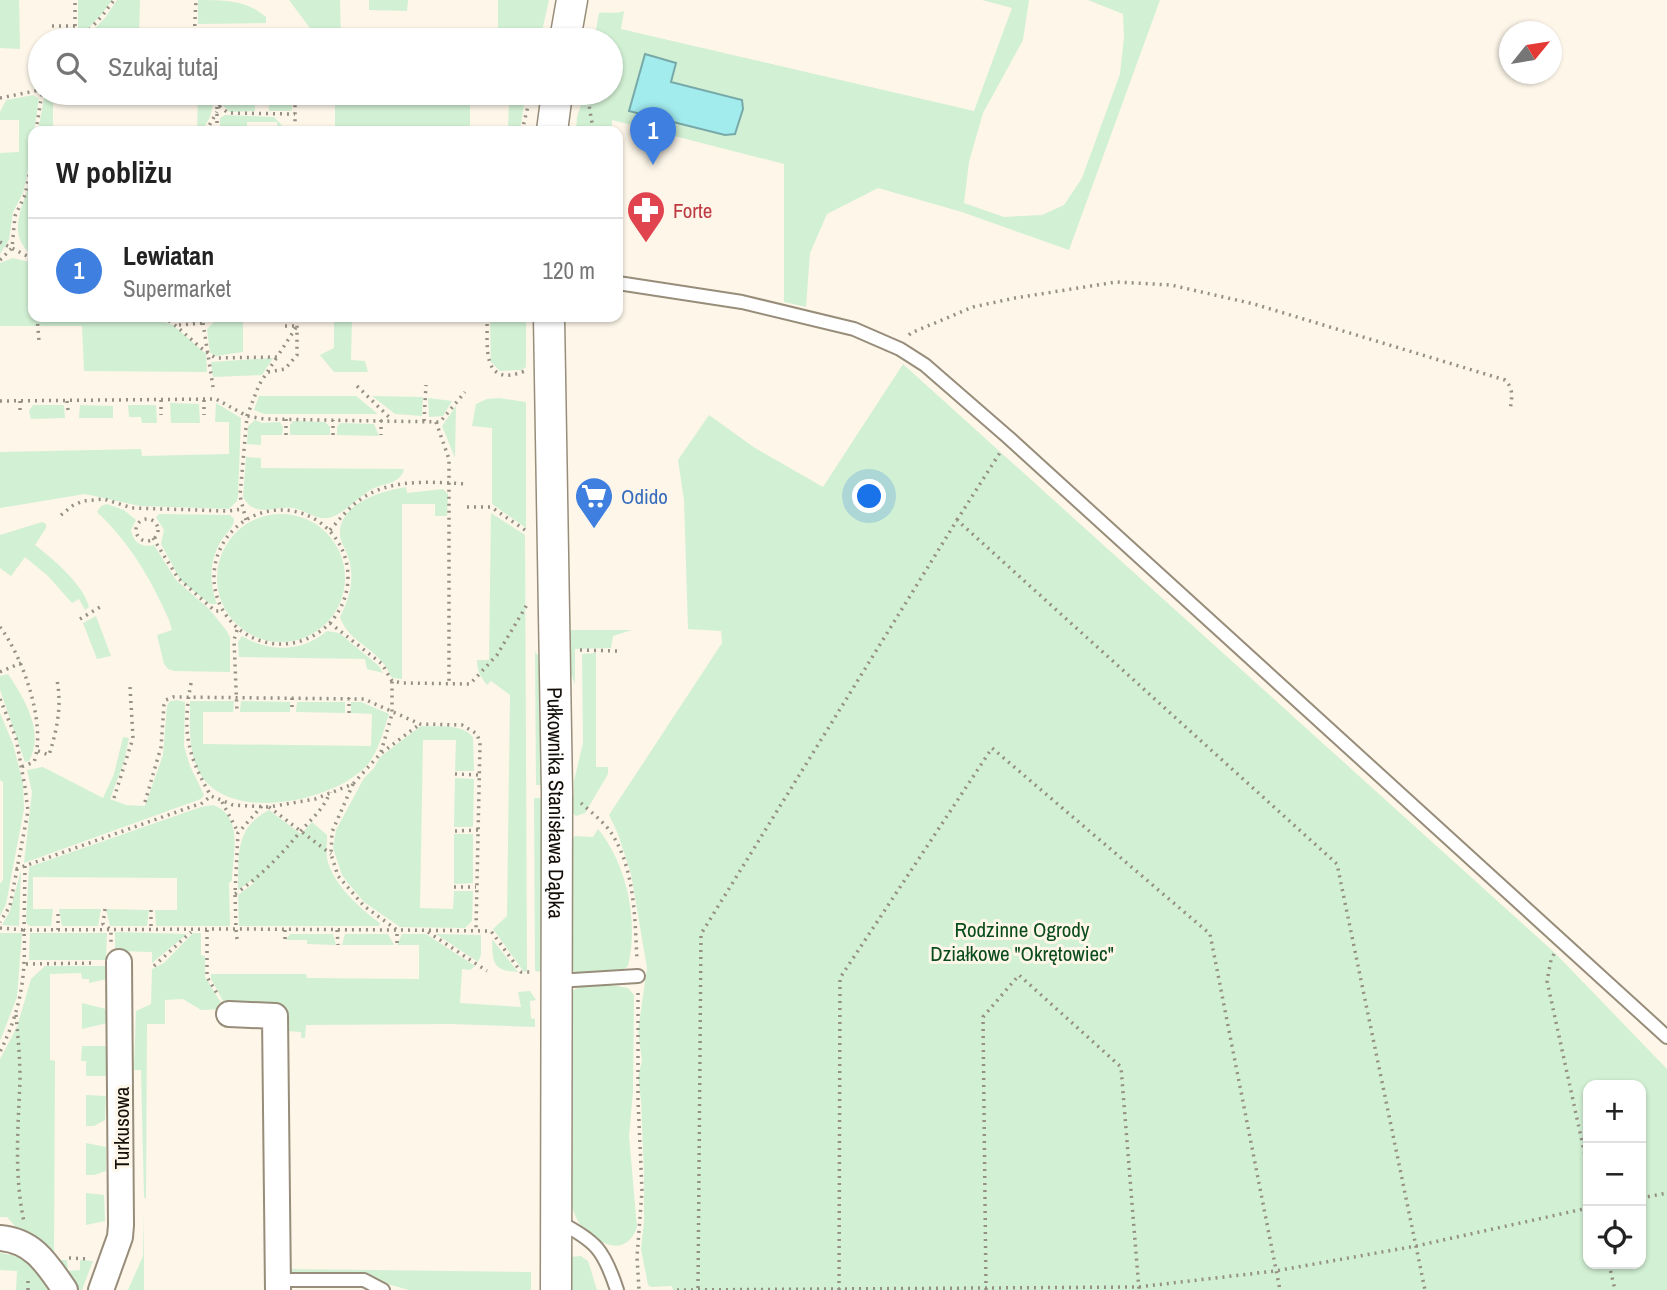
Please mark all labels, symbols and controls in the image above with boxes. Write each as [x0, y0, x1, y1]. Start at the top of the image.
north arrow [1499, 21, 1562, 84]
search box [28, 28, 623, 105]
icon: search [52, 48, 90, 86]
text: Szukaj tutaj [108, 49, 218, 84]
pin: 1 [630, 107, 676, 165]
text: W pobliżu [56, 152, 172, 192]
pharmacy icon: Forte [625, 189, 667, 244]
place label: Forte [673, 196, 712, 225]
text: Lewiatan [123, 238, 214, 273]
text: 1 [74, 255, 84, 286]
text: 120 m [543, 255, 595, 286]
text: Supermarket [123, 273, 231, 304]
supermarket icon: Odido [573, 475, 615, 530]
your location [852, 479, 886, 513]
place label: Odido [621, 482, 668, 511]
street label: Pułkownika Stanisława Dąbka [541, 687, 572, 919]
park label: Rodzinne Ogrody Działkowe "Okrętowiec" [930, 915, 1114, 968]
map controls [1583, 1080, 1646, 1269]
button: + [1583, 1080, 1646, 1143]
street label: Turkusowa [107, 1086, 136, 1169]
button: − [1583, 1143, 1646, 1206]
button: locate [1583, 1206, 1646, 1269]

